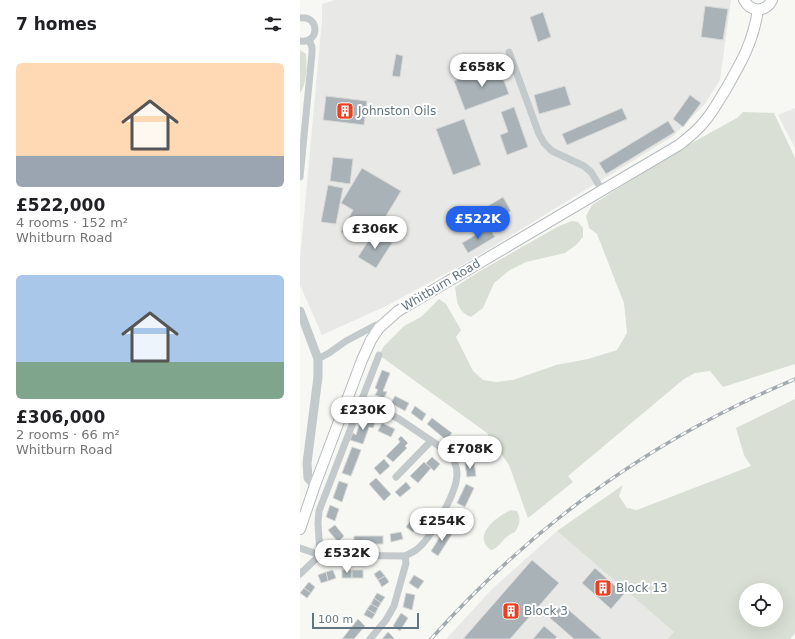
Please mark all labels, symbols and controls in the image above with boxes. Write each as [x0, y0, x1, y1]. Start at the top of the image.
icon: filters [262, 13, 284, 35]
text: 7 homes [16, 14, 97, 34]
pin: £658K [454, 54, 510, 88]
text: £658K [459, 59, 505, 74]
icon: home [114, 89, 186, 161]
building icon: Johnston Oils [335, 101, 355, 121]
place label: Johnston Oils [357, 104, 436, 118]
text: £522,000 [16, 195, 105, 215]
pin: £522K [450, 206, 506, 240]
text: £522K [455, 211, 501, 226]
text: 4 rooms · 152 m² [16, 215, 128, 230]
pin: £306K [347, 216, 403, 250]
text: £306K [352, 221, 398, 236]
text: Whitburn Road [16, 230, 112, 245]
street label: Whitburn Road [399, 256, 483, 314]
icon: home [114, 301, 186, 373]
pin: £230K [335, 397, 391, 431]
text: £230K [340, 402, 386, 417]
text: £306,000 [16, 407, 105, 427]
text: 2 rooms · 66 m² [16, 427, 120, 442]
pin: £708K [442, 436, 498, 470]
text: £708K [447, 441, 493, 456]
text: Whitburn Road [16, 442, 112, 457]
pin: £254K [414, 508, 470, 542]
text: £254K [419, 513, 465, 528]
pin: £532K [319, 540, 375, 574]
text: £532K [324, 545, 370, 560]
building icon: Block 13 [593, 578, 613, 598]
place label: Block 13 [616, 581, 668, 595]
map controls [739, 583, 783, 627]
button: locate [739, 583, 783, 627]
building icon: Block 3 [501, 601, 521, 621]
place label: Block 3 [524, 604, 568, 618]
scale bar [312, 611, 419, 630]
text: 100 m [318, 613, 353, 626]

